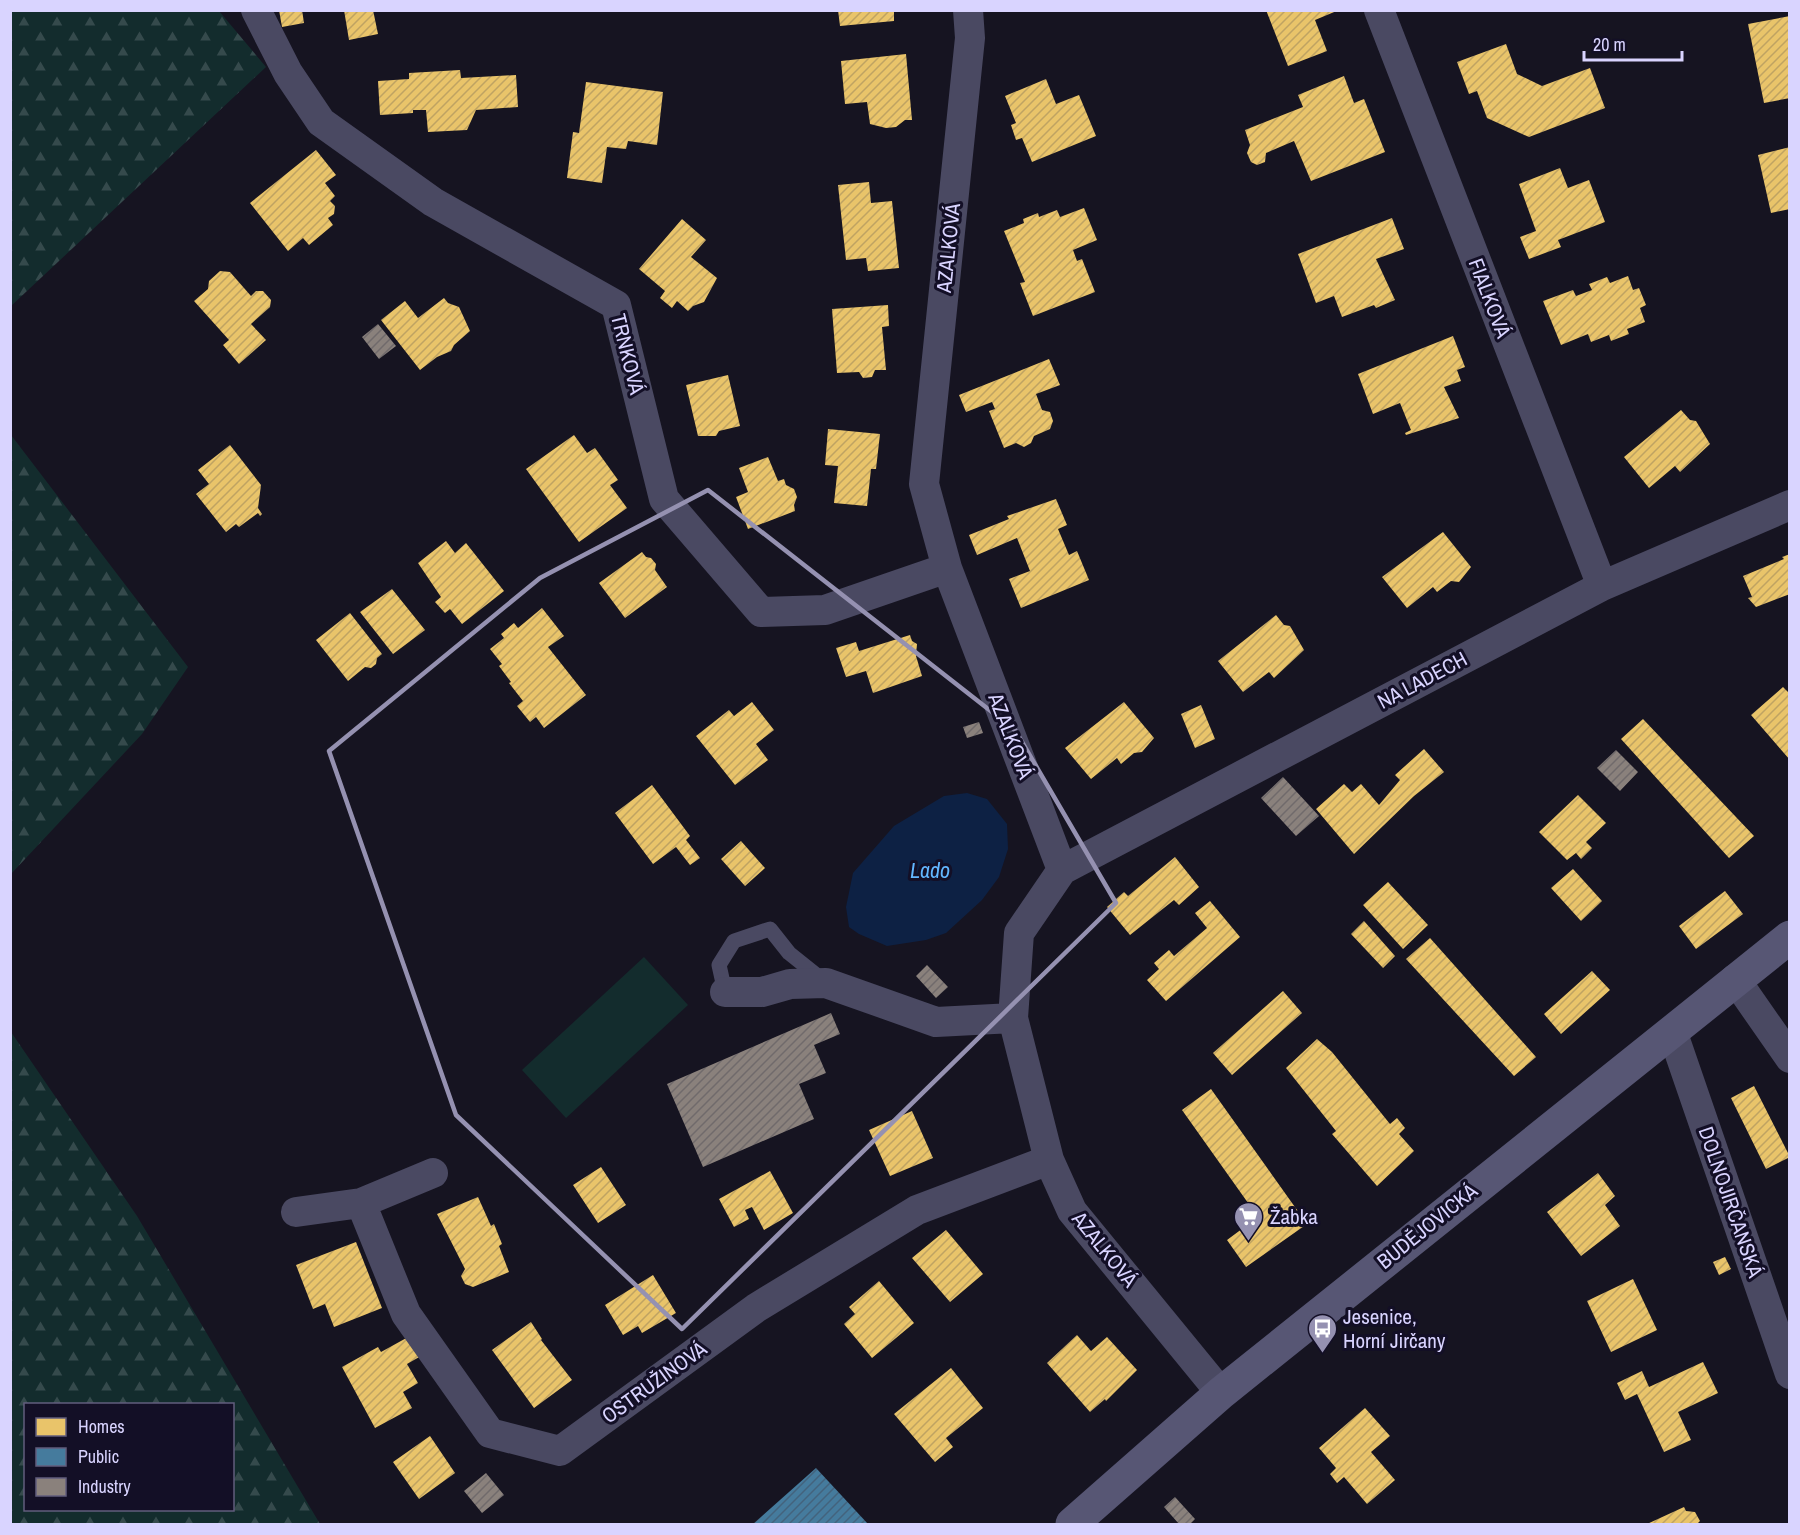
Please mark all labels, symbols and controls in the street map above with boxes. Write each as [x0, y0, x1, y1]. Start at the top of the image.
scale bar [1584, 24, 1682, 62]
text: 20 m [1593, 32, 1626, 57]
street label: AZALKOVÁ [929, 201, 967, 295]
street label: FIALKOVÁ [1462, 254, 1519, 342]
street label: TRNKOVÁ [604, 311, 652, 398]
street label: NA LADECH [1372, 644, 1472, 716]
street label: AZALKOVÁ [981, 688, 1041, 784]
water label: Lado [910, 855, 950, 885]
street label: DOLNOJIRČANSKÁ [1692, 1123, 1771, 1282]
street label: BUDĚJOVICKÁ [1371, 1176, 1484, 1276]
supermarket icon: Žabka [1233, 1200, 1265, 1242]
place label: Žabka [1270, 1202, 1318, 1231]
street label: AZALKOVÁ [1065, 1204, 1145, 1293]
place label: Jesenice, Horní Jirčany [1343, 1302, 1446, 1355]
bus stop icon: Jesenice, Horní Jirčany [1306, 1312, 1338, 1354]
street label: OSTRUŽINOVÁ [596, 1334, 713, 1430]
legend [24, 1403, 234, 1511]
text: Homes [78, 1414, 125, 1439]
text: Public [78, 1444, 119, 1469]
text: Industry [78, 1474, 131, 1499]

